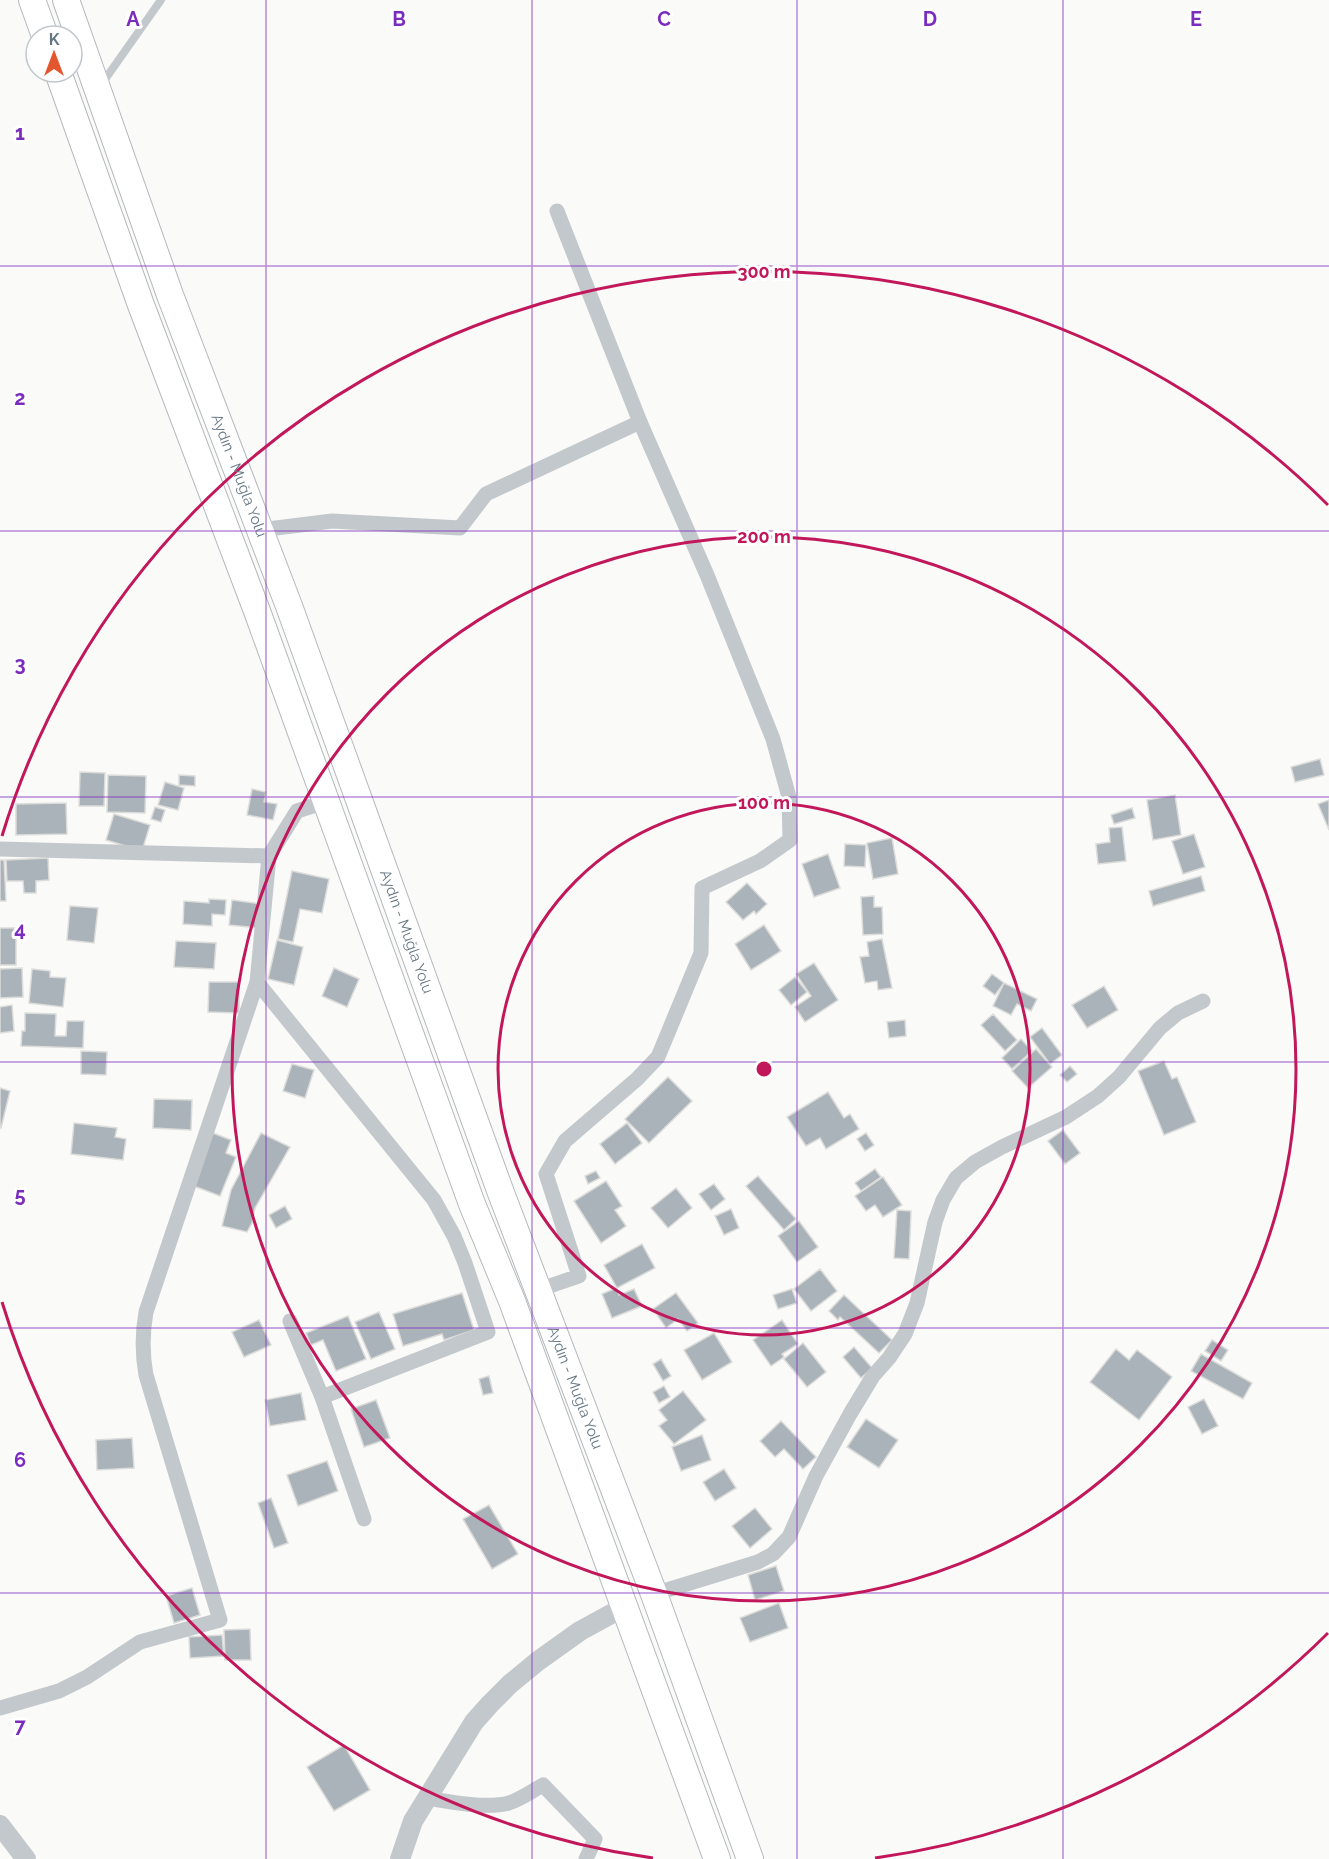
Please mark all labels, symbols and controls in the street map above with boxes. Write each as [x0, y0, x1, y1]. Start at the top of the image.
text: A [126, 7, 140, 31]
text: B [392, 7, 406, 31]
text: C [657, 7, 671, 31]
text: D [923, 7, 937, 31]
text: E [1190, 7, 1202, 31]
north arrow [24, 24, 84, 84]
text: K [49, 30, 60, 49]
text: 1 [15, 121, 25, 145]
text: 300 m [737, 261, 791, 282]
text: 2 [14, 386, 26, 410]
street label: Aydın - Muğla Yolu [207, 411, 271, 540]
text: 200 m [737, 526, 791, 547]
text: 3 [14, 652, 26, 676]
text: 100 m [738, 792, 790, 813]
street label: Aydın - Muğla Yolu [376, 867, 437, 996]
text: 4 [14, 917, 26, 941]
centre of rings [754, 1059, 774, 1079]
text: 5 [14, 1183, 26, 1207]
street label: Aydın - Muğla Yolu [544, 1323, 607, 1452]
text: 6 [14, 1448, 26, 1472]
text: 7 [14, 1714, 26, 1738]

